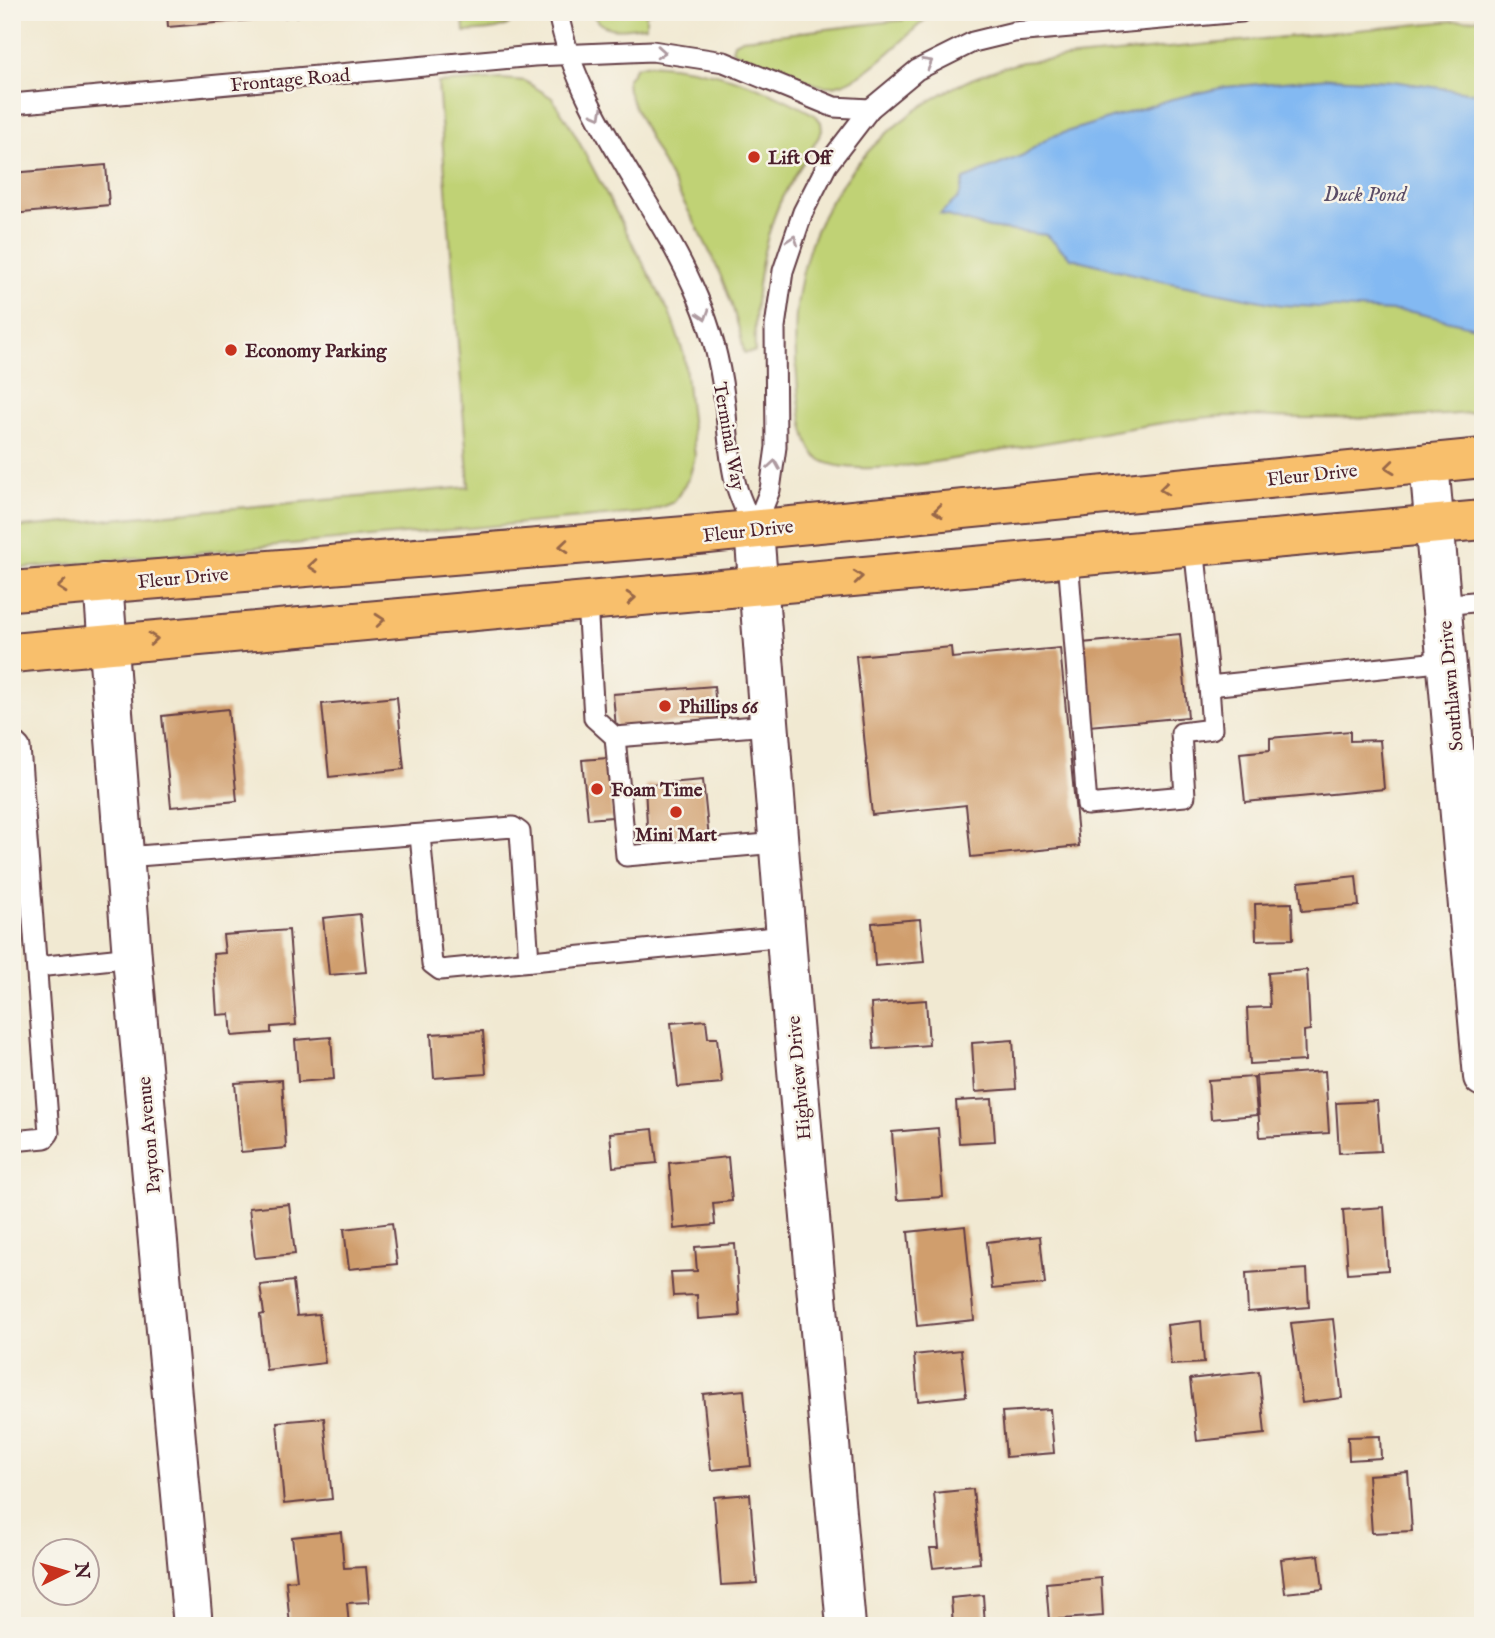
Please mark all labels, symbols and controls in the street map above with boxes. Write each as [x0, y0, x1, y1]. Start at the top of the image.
one-way arrow [656, 44, 667, 59]
one-way arrow [921, 58, 934, 71]
street label: Frontage Road [229, 64, 352, 98]
one-way arrow [590, 107, 603, 120]
place label: Lift Off [768, 147, 834, 171]
marker: Lift Off [746, 149, 762, 165]
water label: Duck Pond [1324, 182, 1409, 209]
one-way arrow [785, 234, 799, 247]
one-way arrow [696, 309, 710, 321]
place label: Economy Parking [245, 340, 387, 364]
marker: Economy Parking [223, 342, 239, 358]
street label: Terminal Way [707, 380, 749, 493]
one-way arrow [766, 459, 781, 471]
street label: Fleur Drive [1266, 459, 1359, 493]
one-way arrow [1385, 459, 1396, 474]
one-way arrow [1158, 481, 1169, 496]
one-way arrow [932, 504, 943, 519]
street label: Fleur Drive [702, 515, 795, 549]
one-way arrow [558, 538, 569, 553]
one-way arrow [307, 558, 318, 573]
street label: Fleur Drive [137, 563, 230, 595]
one-way arrow [852, 570, 863, 585]
one-way arrow [56, 579, 67, 594]
one-way arrow [626, 591, 637, 606]
one-way arrow [374, 612, 386, 627]
street label: Southlawn Drive [1434, 619, 1470, 752]
one-way arrow [148, 632, 159, 647]
place label: Phillips 66 [679, 696, 759, 720]
marker: Phillips 66 [657, 698, 673, 714]
place label: Foam Time [611, 779, 703, 803]
marker: Foam Time [589, 781, 605, 797]
marker: Mini Mart [668, 804, 684, 820]
place label: Mini Mart [635, 824, 717, 848]
street label: Highview Drive [783, 1014, 817, 1141]
street label: Payton Avenue [133, 1075, 167, 1194]
north arrow [32, 1536, 102, 1606]
text: N [68, 1560, 94, 1580]

